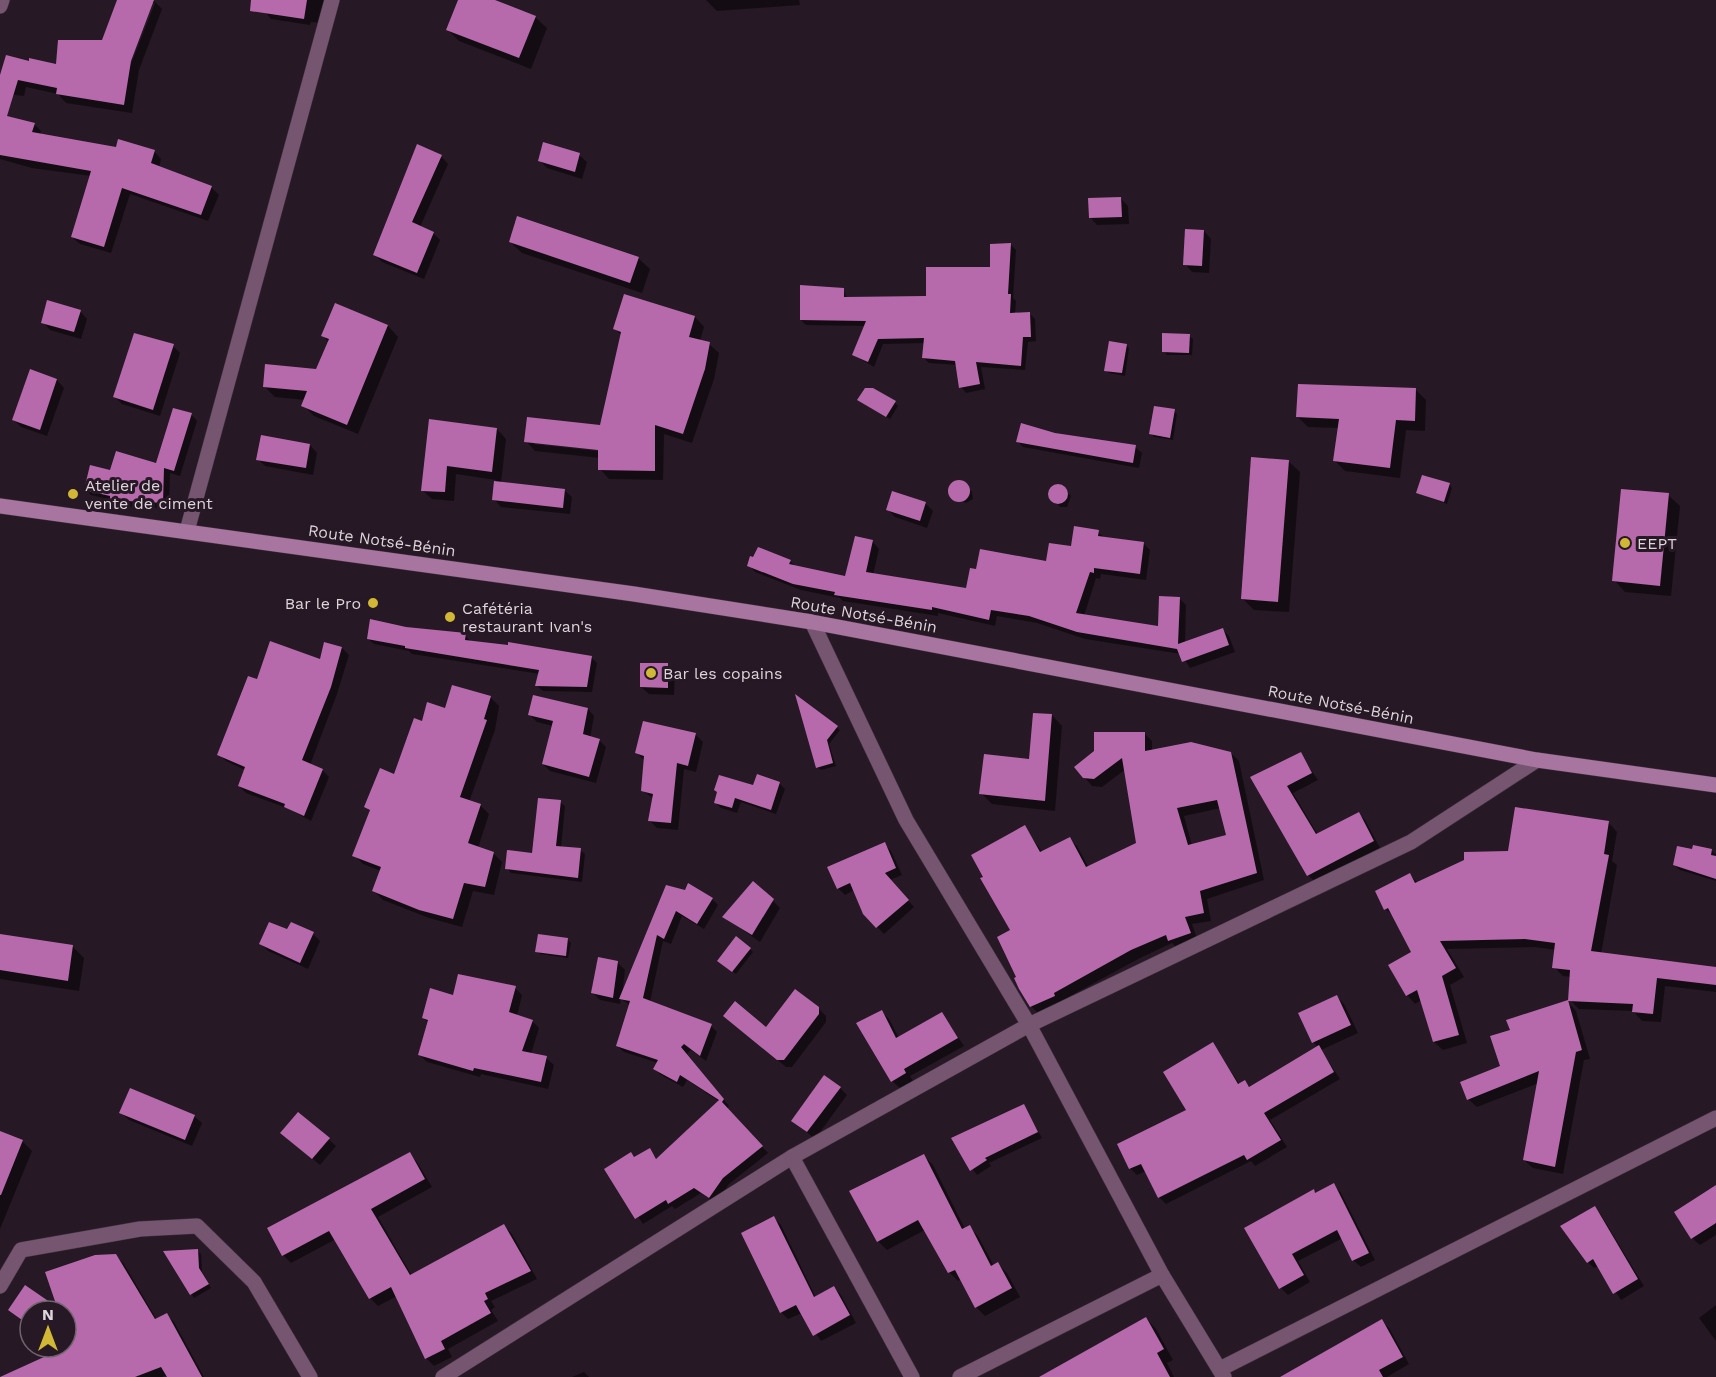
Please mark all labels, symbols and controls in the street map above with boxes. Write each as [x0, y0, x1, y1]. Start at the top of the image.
place label: Atelier de vente de ciment [85, 476, 213, 513]
marker: Atelier de vente de ciment [66, 487, 80, 501]
street label: Route Notsé-Bénin [307, 521, 457, 560]
place label: EEPT [1637, 534, 1677, 553]
marker: EEPT [1618, 536, 1632, 550]
street label: Route Notsé-Bénin [789, 592, 939, 637]
place label: Bar le Pro [285, 594, 361, 613]
marker: Bar le Pro [366, 596, 380, 610]
place label: Cafétéria restaurant Ivan's [462, 599, 592, 636]
marker: Cafétéria restaurant Ivan's [443, 610, 457, 624]
place label: Bar les copains [663, 664, 782, 683]
marker: Bar les copains [644, 666, 658, 680]
street label: Route Notsé-Bénin [1266, 681, 1416, 728]
north arrow [18, 1299, 78, 1359]
text: N [42, 1305, 54, 1324]

